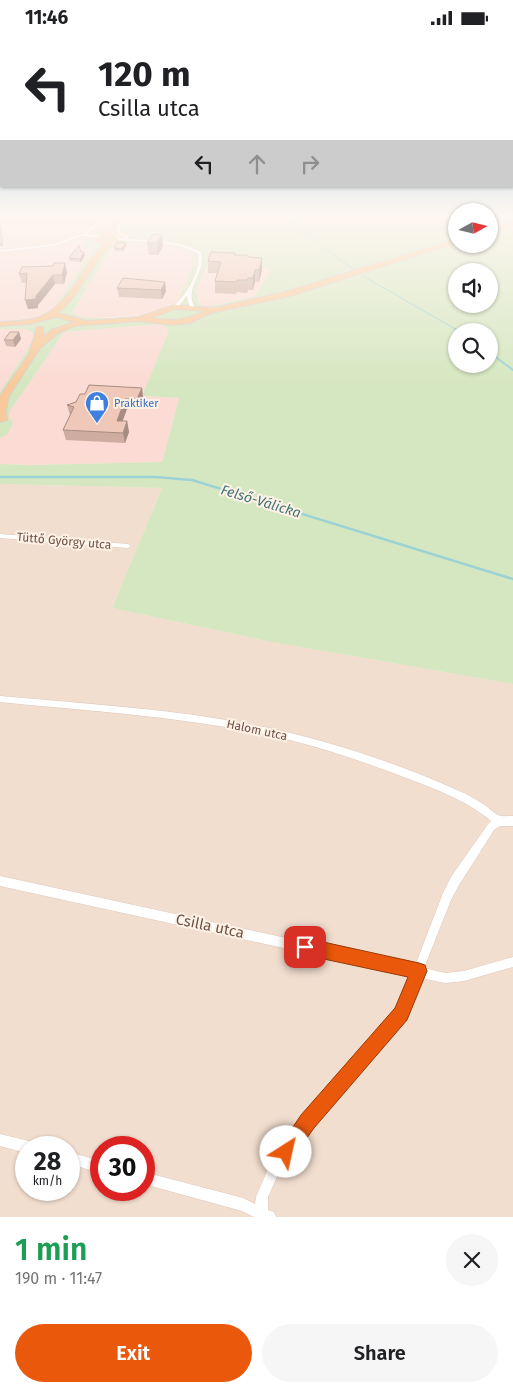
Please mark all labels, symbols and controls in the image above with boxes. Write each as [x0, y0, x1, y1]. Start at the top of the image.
text: 11:46 [25, 6, 68, 29]
text: 120 m [98, 53, 191, 95]
icon: left [15, 55, 80, 120]
text: Csilla utca [98, 95, 200, 122]
icon: left [190, 150, 218, 178]
icon: ahead [243, 150, 271, 178]
icon: right [296, 150, 324, 178]
north arrow [448, 203, 498, 253]
map controls [448, 203, 498, 373]
button: sound [448, 263, 498, 313]
button: search [448, 323, 498, 373]
shop icon: Praktiker [84, 390, 110, 424]
place label: Praktiker [114, 397, 159, 410]
water label: Felső-Válicka [219, 481, 303, 522]
street label: Tüttő György utca [16, 530, 112, 552]
street label: Halom utca [225, 717, 289, 743]
street label: Csilla utca [174, 910, 246, 942]
pin [284, 926, 326, 968]
icon: arrive [291, 933, 319, 961]
position arrow [259, 1125, 311, 1177]
speed limit sign: 30 [90, 1136, 155, 1201]
text: 28 [34, 1147, 61, 1177]
text: km/h [33, 1174, 62, 1188]
text: 1 min [15, 1232, 87, 1268]
button: close [446, 1234, 498, 1286]
text: 190 m · 11:47 [15, 1269, 102, 1288]
button: Exit [15, 1324, 252, 1382]
button: Share [262, 1324, 498, 1382]

